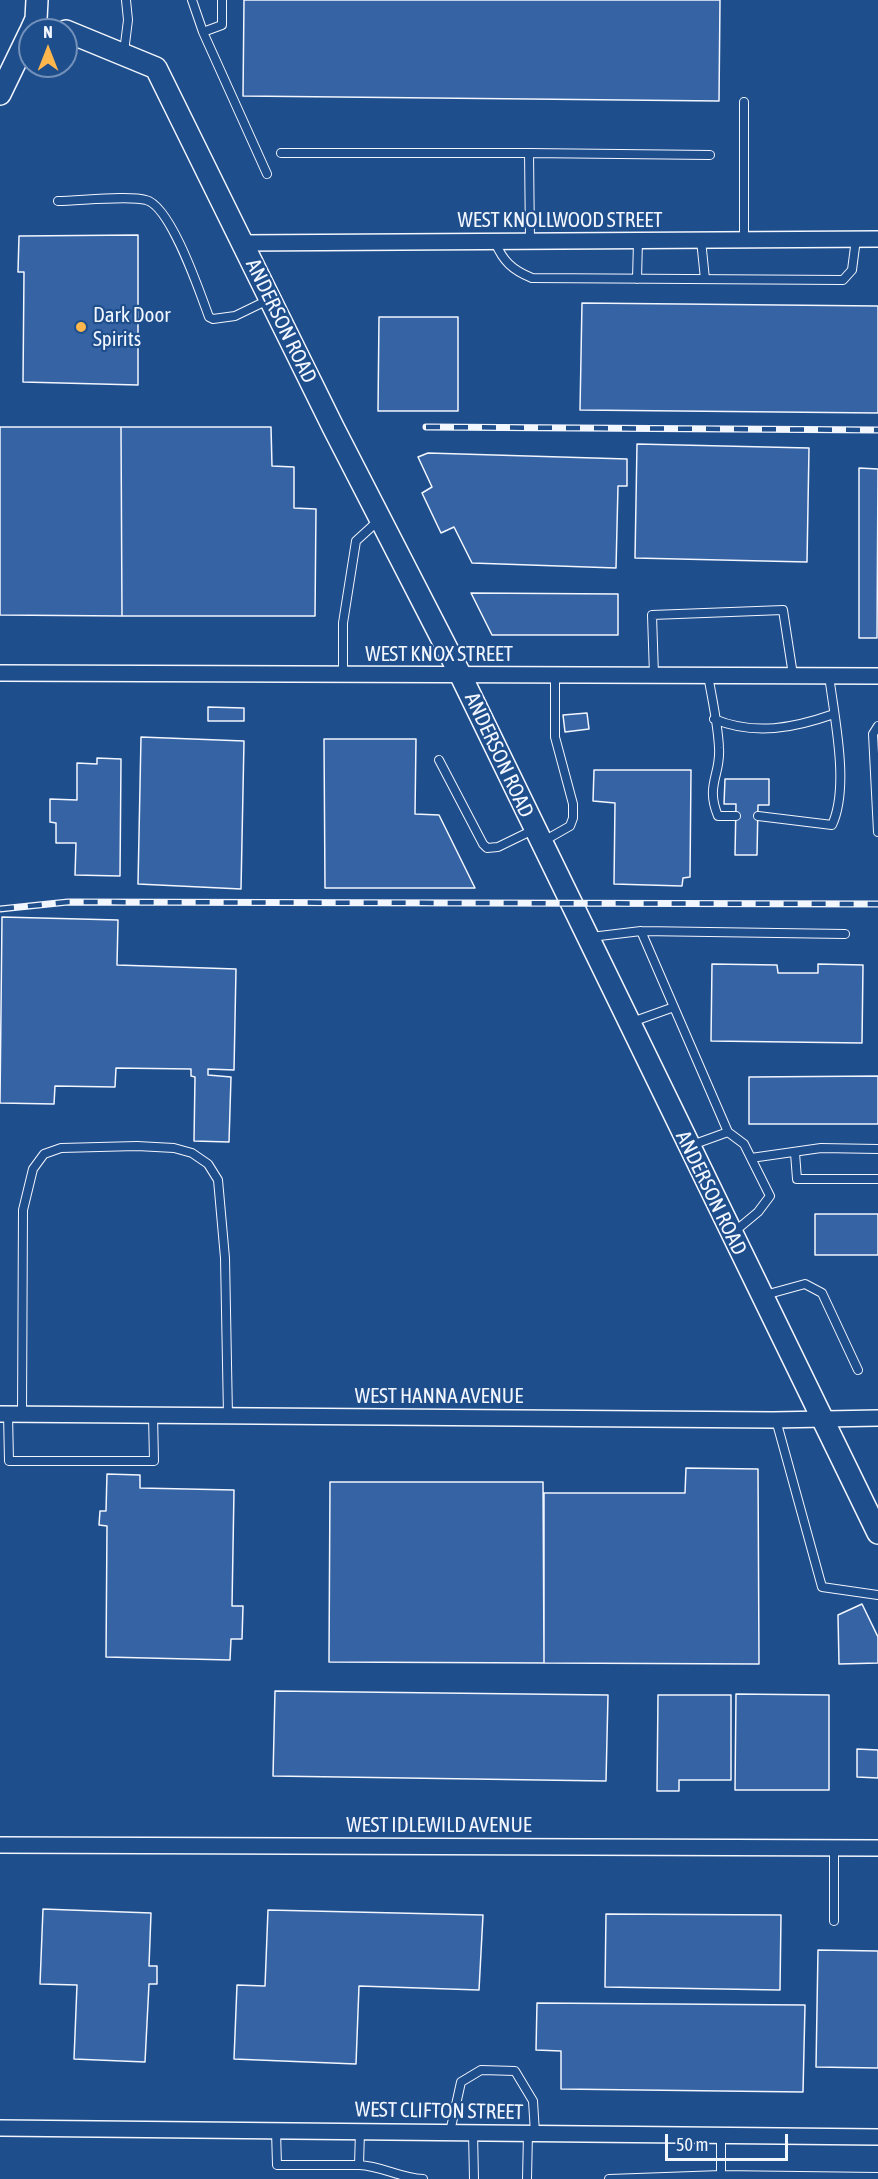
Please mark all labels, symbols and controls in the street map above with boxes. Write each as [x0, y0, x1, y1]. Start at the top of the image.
north arrow [18, 18, 78, 78]
text: N [43, 23, 53, 41]
street label: WEST KNOLLWOOD STREET [458, 207, 662, 233]
street label: ANDERSON ROAD [240, 255, 322, 387]
place label: Dark Door Spirits [93, 302, 171, 352]
marker: Dark Door Spirits [74, 320, 88, 334]
street label: WEST KNOX STREET [365, 641, 513, 667]
street label: ANDERSON ROAD [459, 689, 539, 821]
street label: ANDERSON ROAD [670, 1127, 752, 1259]
street label: WEST HANNA AVENUE [355, 1383, 523, 1409]
street label: WEST IDLEWILD AVENUE [346, 1812, 532, 1838]
street label: WEST CLIFTON STREET [355, 2097, 523, 2125]
scale bar [668, 2122, 791, 2160]
text: 50 m [676, 2134, 708, 2155]

